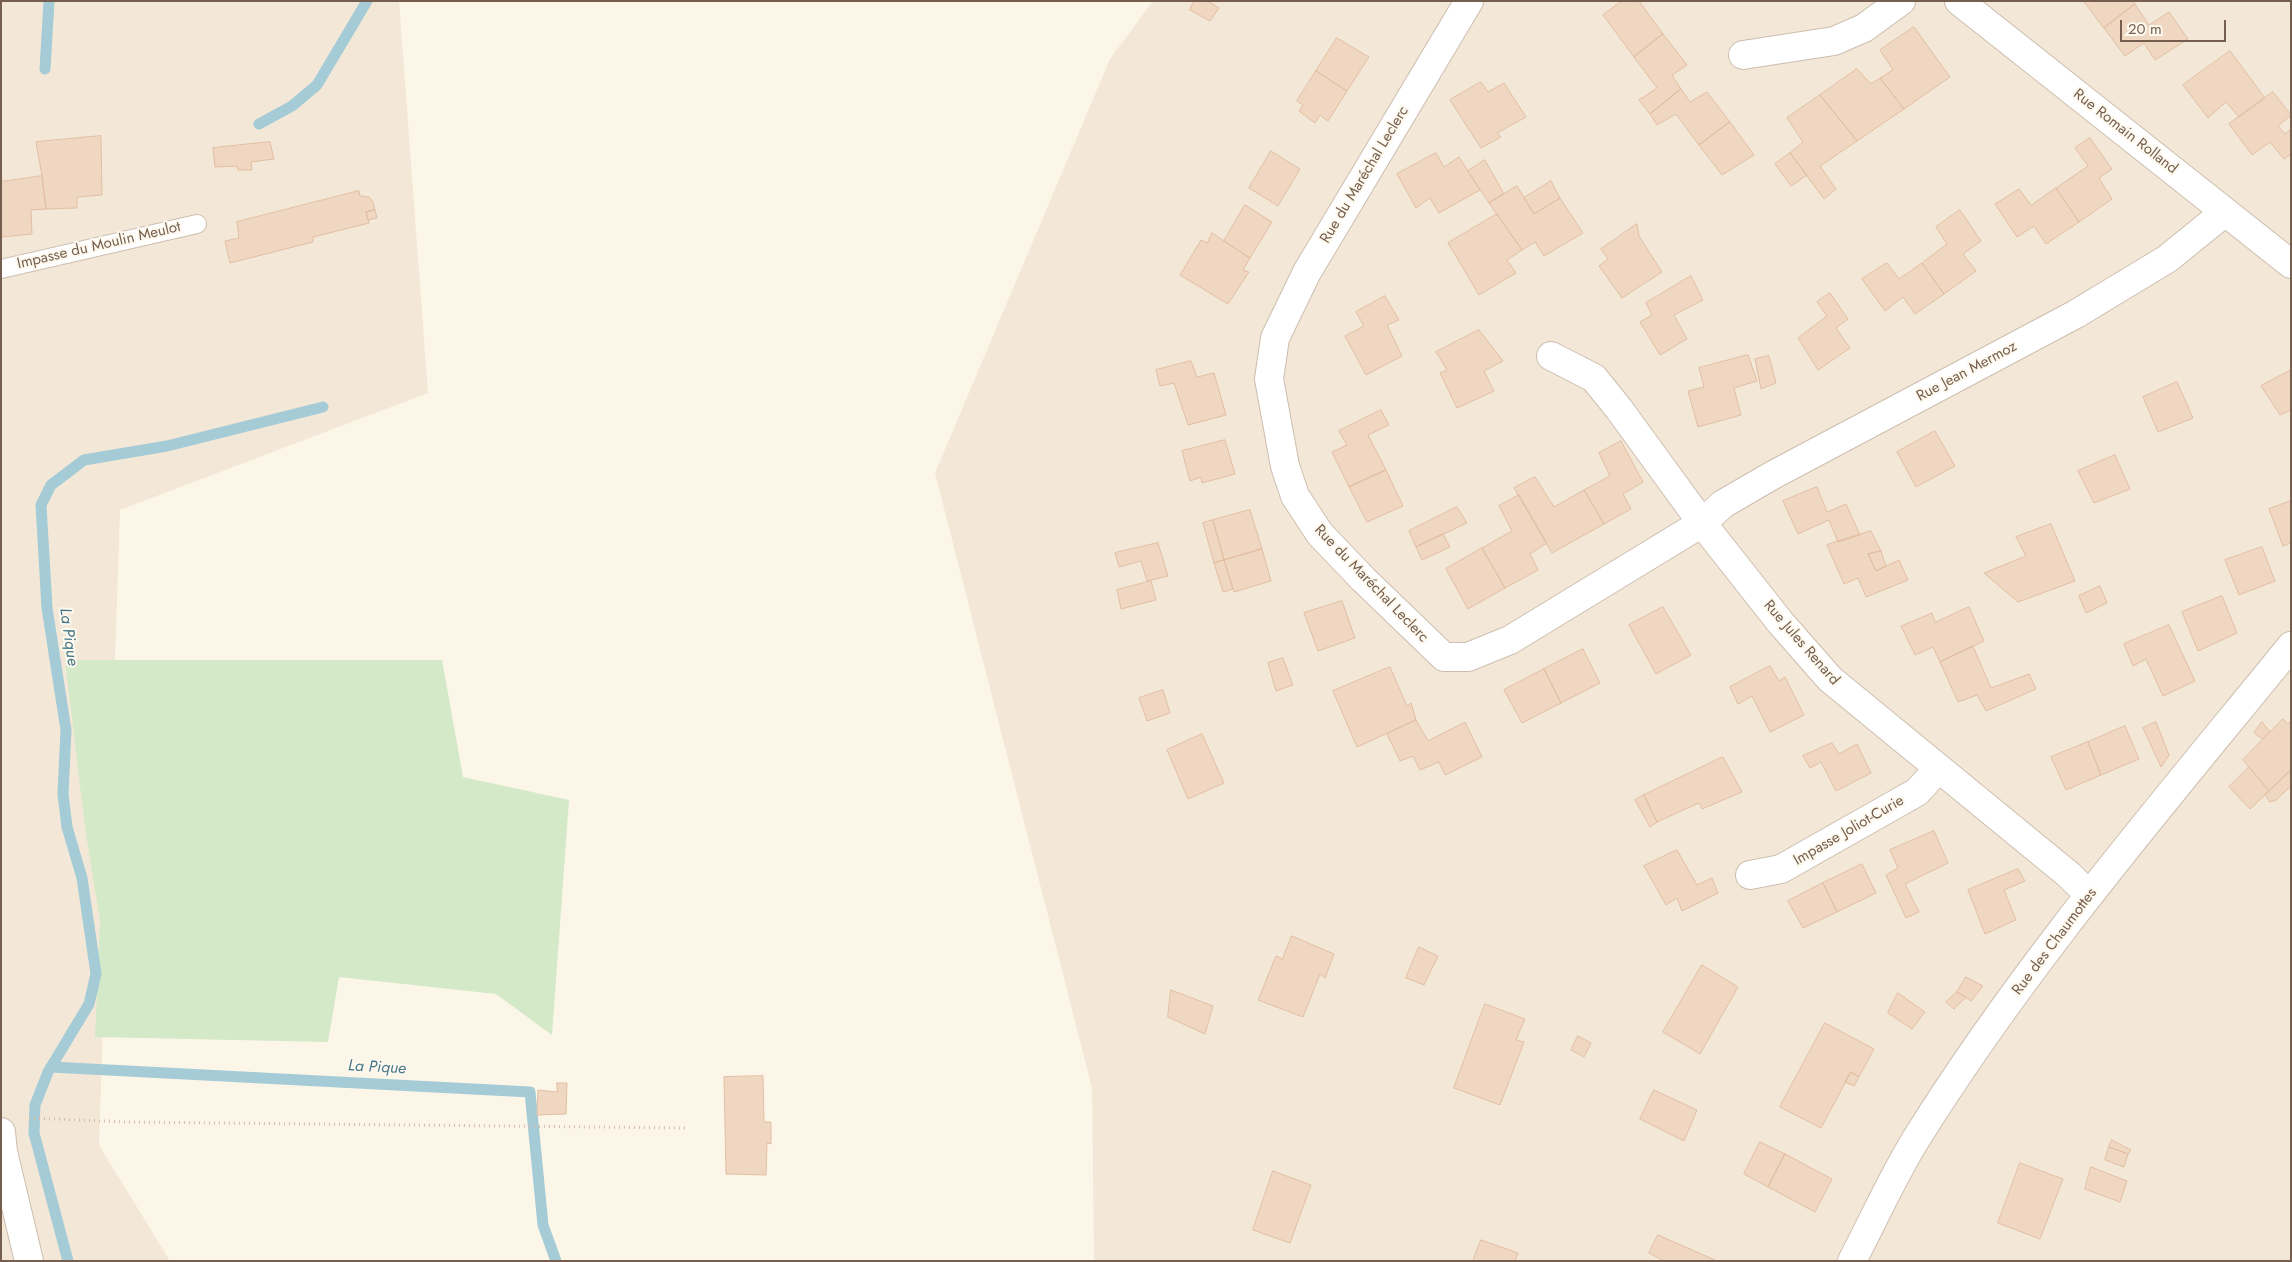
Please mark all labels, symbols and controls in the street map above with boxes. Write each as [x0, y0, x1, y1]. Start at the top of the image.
scale bar [2122, 10, 2228, 42]
text: 20 m [2128, 18, 2162, 40]
street label: Rue Romain Rolland [2069, 86, 2181, 178]
street label: Rue du Maréchal Leclerc [1317, 103, 1413, 247]
street label: Impasse du Moulin Meulot [15, 218, 183, 274]
street label: Rue Jean Mermoz [1914, 338, 2020, 406]
street label: Rue du Maréchal Leclerc [1310, 521, 1432, 647]
street label: Rue Jules Renard [1759, 597, 1843, 689]
water label: La Pique [54, 607, 82, 667]
street label: Impasse Joliot-Curie [1791, 792, 1907, 870]
street label: Rue des Chaumottes [2009, 885, 2101, 999]
water label: La Pique [347, 1057, 407, 1079]

